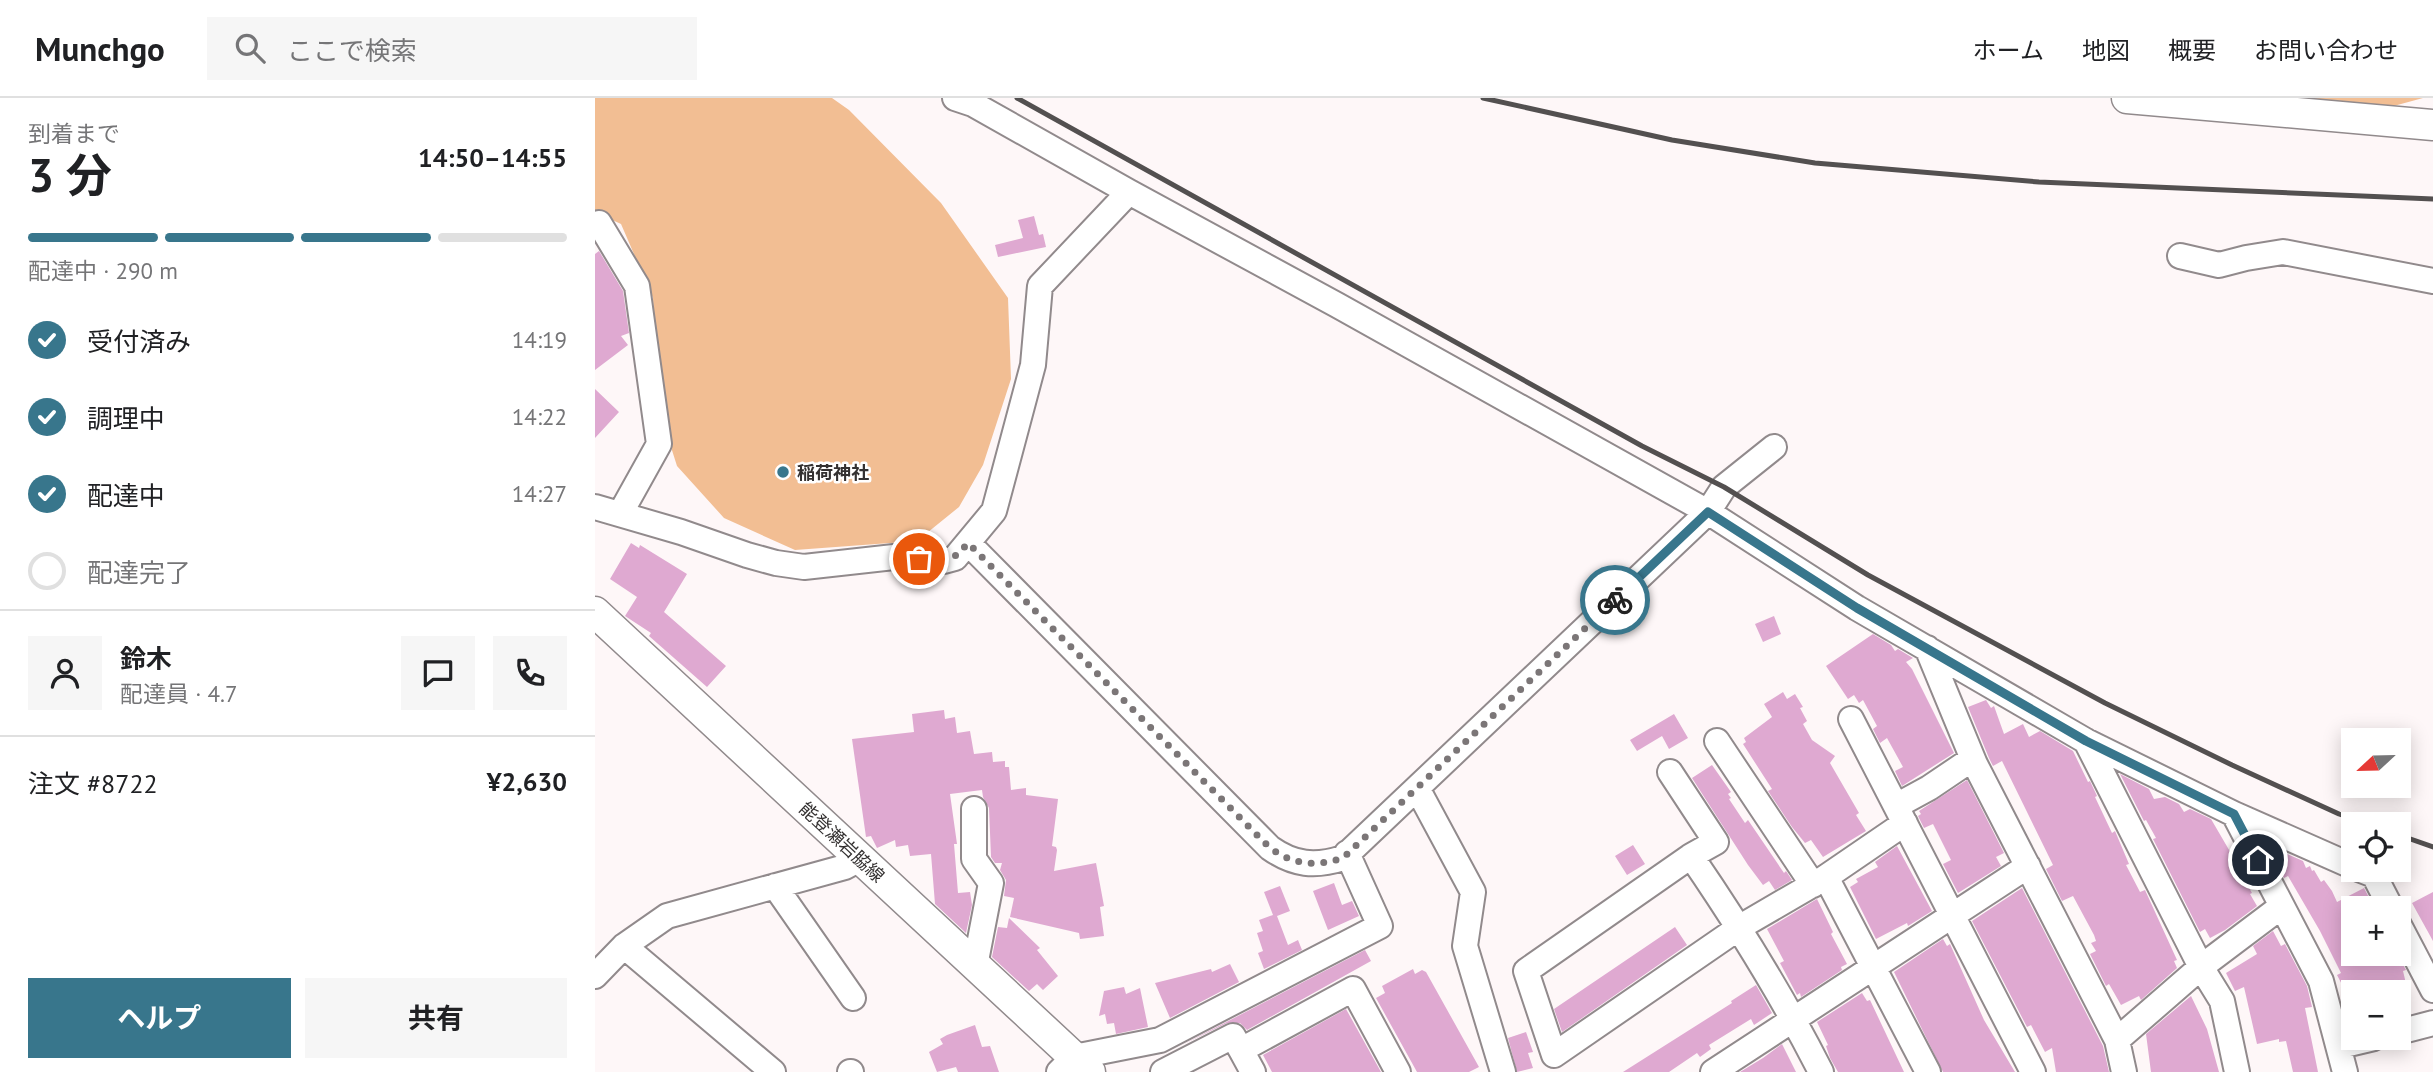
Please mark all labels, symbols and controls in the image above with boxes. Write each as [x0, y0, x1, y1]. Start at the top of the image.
search box [207, 17, 697, 80]
text: Munchgo [35, 27, 165, 70]
icon: search [231, 29, 269, 67]
text: ここで検索 [287, 34, 417, 67]
text: ホーム [1973, 35, 2044, 66]
text: 地図 [2082, 35, 2130, 66]
text: 概要 [2168, 35, 2216, 66]
text: お問い合わせ [2254, 35, 2398, 66]
text: 到着まで [28, 119, 120, 148]
text: 14:50–14:55 [418, 141, 567, 174]
text: 3 分 [28, 145, 112, 205]
text: 配達中 · 290 m [28, 256, 178, 285]
icon: check [28, 321, 66, 359]
text: 受付済み [87, 325, 191, 358]
text: 14:19 [512, 325, 567, 354]
icon: check [28, 398, 66, 436]
text: 調理中 [87, 402, 165, 435]
text: 14:22 [512, 402, 567, 431]
place label: 稲荷神社 [797, 461, 869, 484]
marker: 稲荷神社 [775, 464, 791, 480]
icon: check [28, 475, 66, 513]
text: 配達中 [87, 479, 165, 512]
text: 14:27 [512, 479, 567, 508]
pin [889, 529, 949, 589]
icon: bag [900, 540, 938, 578]
text: 配達完了 [87, 556, 191, 589]
courier [1580, 565, 1650, 635]
icon: bike [1596, 581, 1634, 619]
button: person [28, 636, 102, 710]
button: chat [401, 636, 475, 710]
button: phone [493, 636, 567, 710]
text: 鈴木 [120, 642, 172, 675]
text: 配達員 · 4.7 [120, 679, 237, 708]
north arrow [2341, 728, 2411, 798]
map controls [2341, 728, 2411, 1050]
text: ¥2,630 [487, 765, 567, 798]
text: 注文 #8722 [28, 767, 158, 800]
street label: 能登瀬岩脇線 [795, 797, 889, 887]
button: locate [2341, 812, 2411, 882]
pin [2228, 830, 2288, 890]
icon: home [2239, 841, 2277, 879]
button: + [2341, 896, 2411, 966]
button: ヘルプ [28, 978, 291, 1058]
button: 共有 [305, 978, 567, 1058]
button: − [2341, 980, 2411, 1050]

